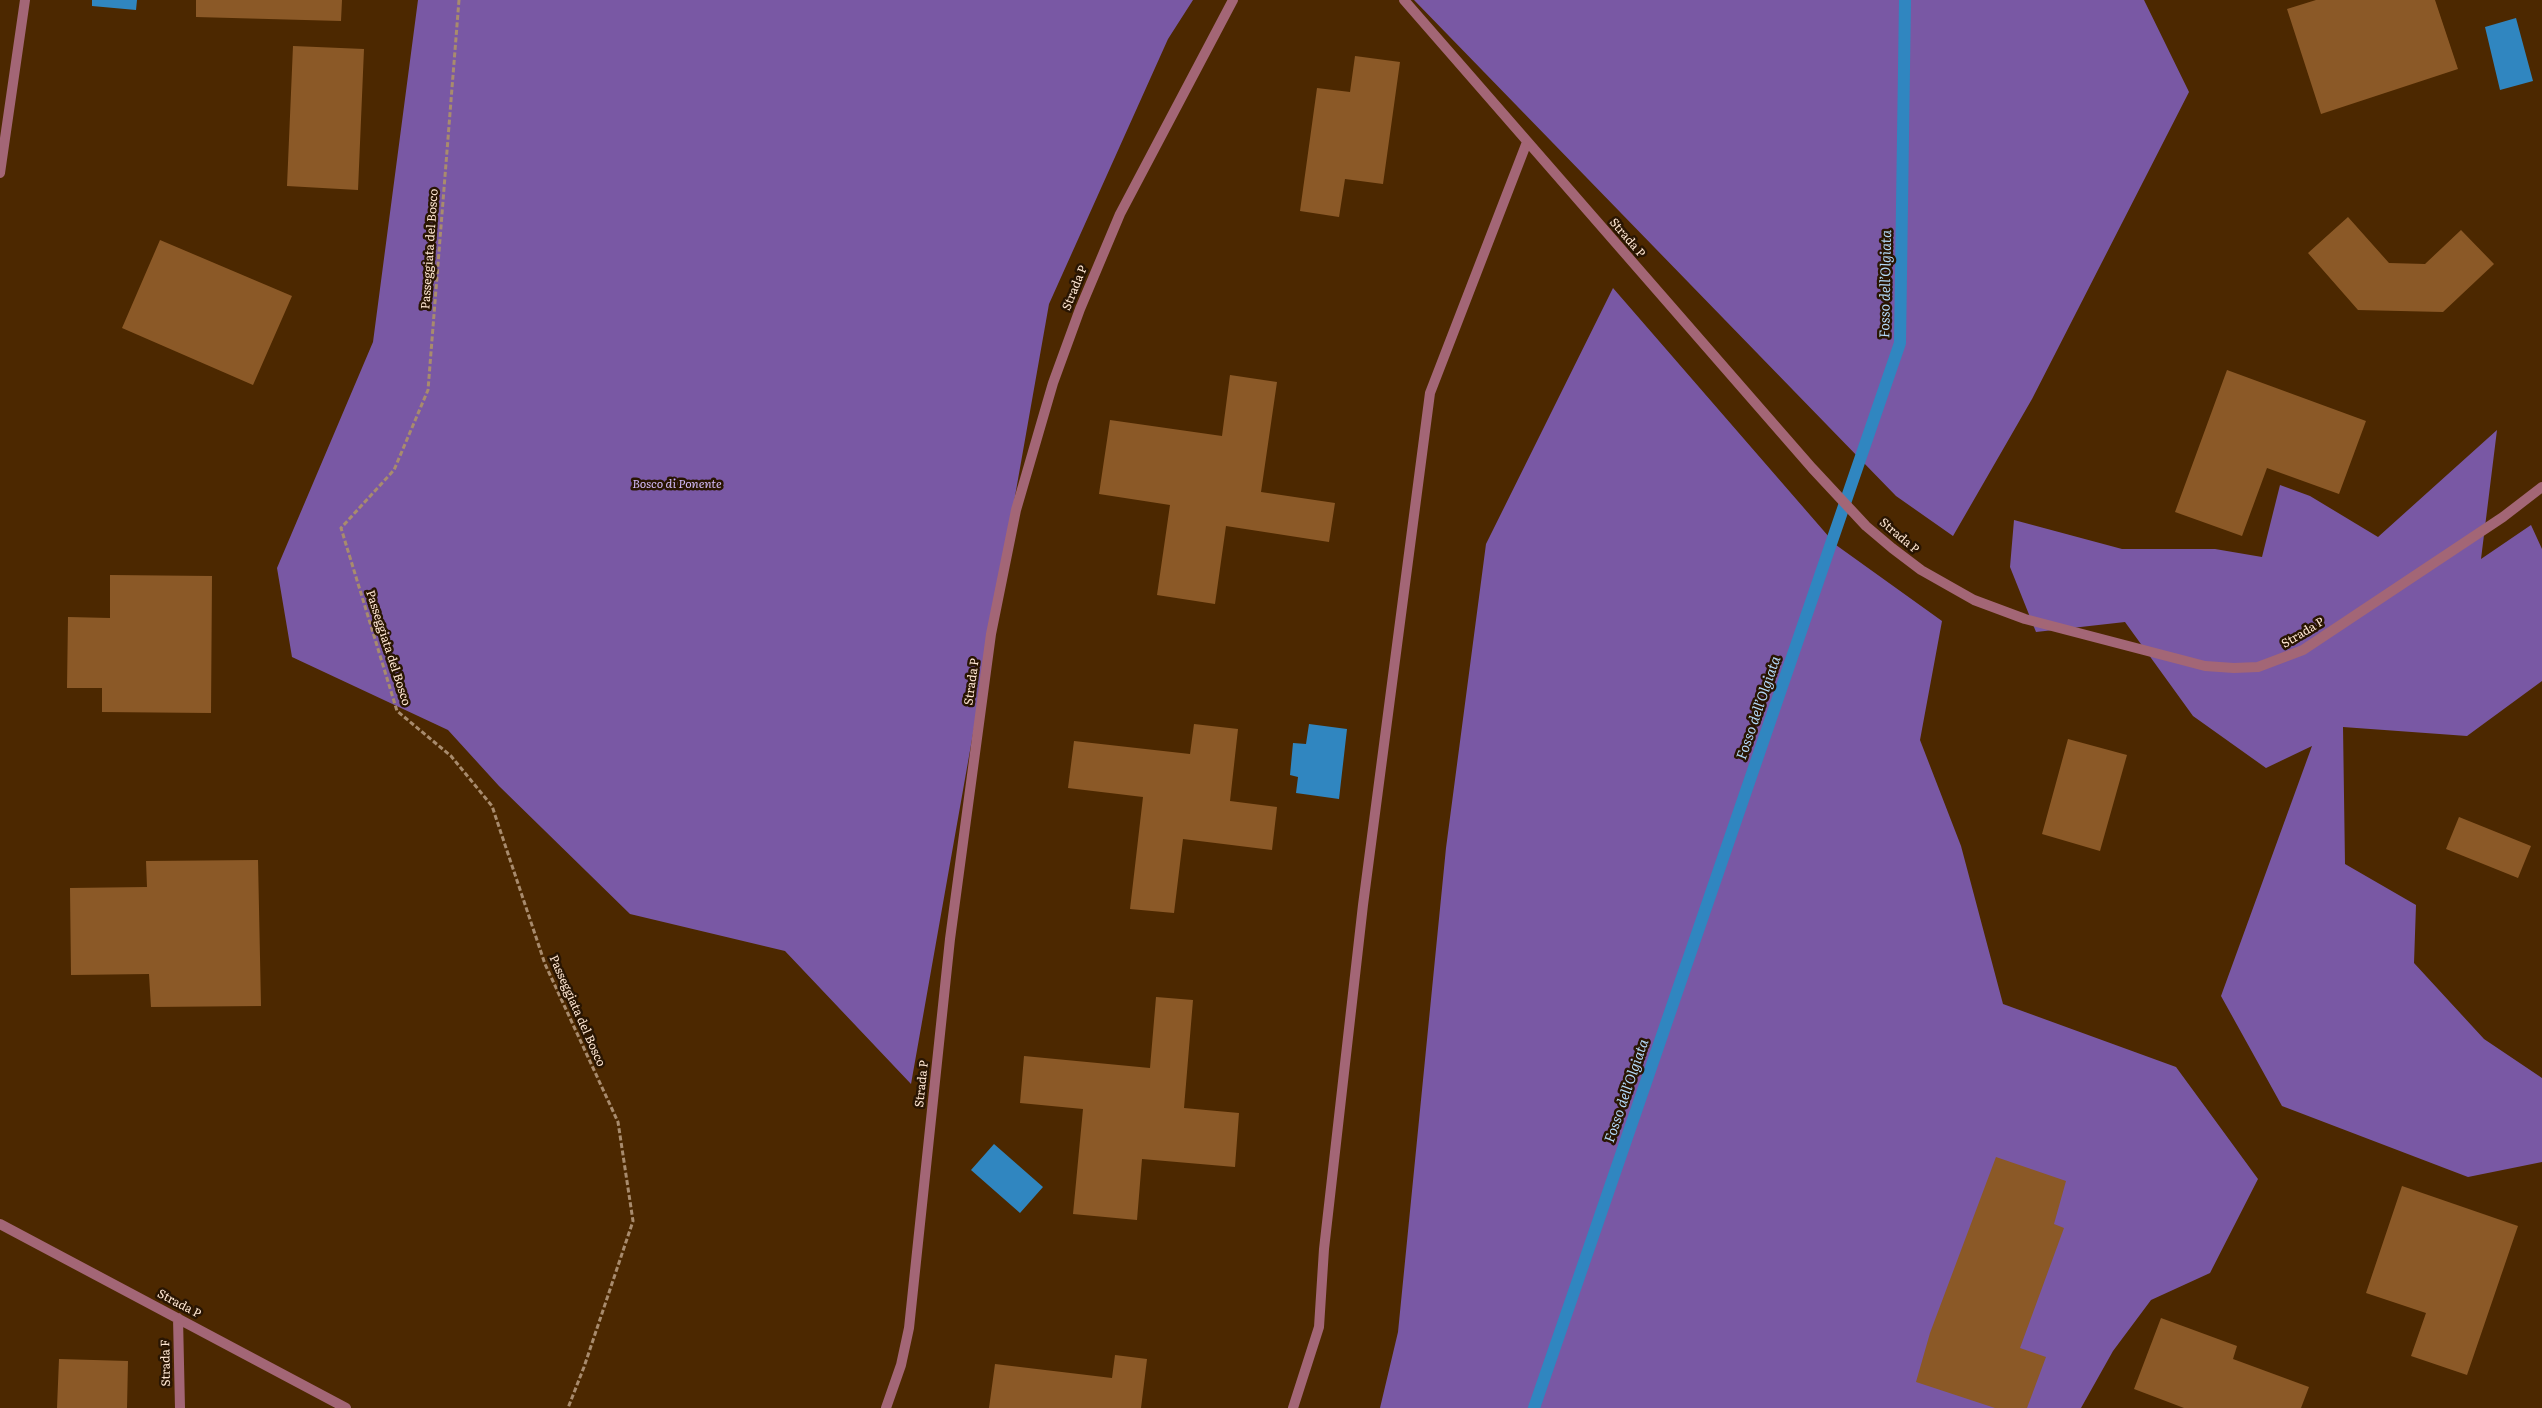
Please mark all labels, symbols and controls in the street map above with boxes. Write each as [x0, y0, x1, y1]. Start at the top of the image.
street label: Passeggiata del Bosco [419, 188, 441, 310]
street label: Strada P [1606, 215, 1648, 261]
water label: Fosso dell’Olgiata [1877, 230, 1895, 338]
street label: Strada P [1059, 263, 1091, 313]
park label: Bosco di Ponente [632, 477, 722, 491]
street label: Strada P [1876, 515, 1922, 557]
street label: Passeggiata del Bosco [363, 588, 413, 708]
street label: Strada P [2279, 615, 2327, 651]
water label: Fosso dell’Olgiata [1733, 654, 1785, 762]
street label: Strada P [962, 658, 982, 706]
street label: Passeggiata del Bosco [546, 953, 608, 1069]
water label: Fosso dell’Olgiata [1601, 1037, 1653, 1145]
street label: Strada P [912, 1060, 932, 1108]
street label: Strada P [155, 1287, 203, 1321]
street label: Strada F [158, 1339, 174, 1387]

